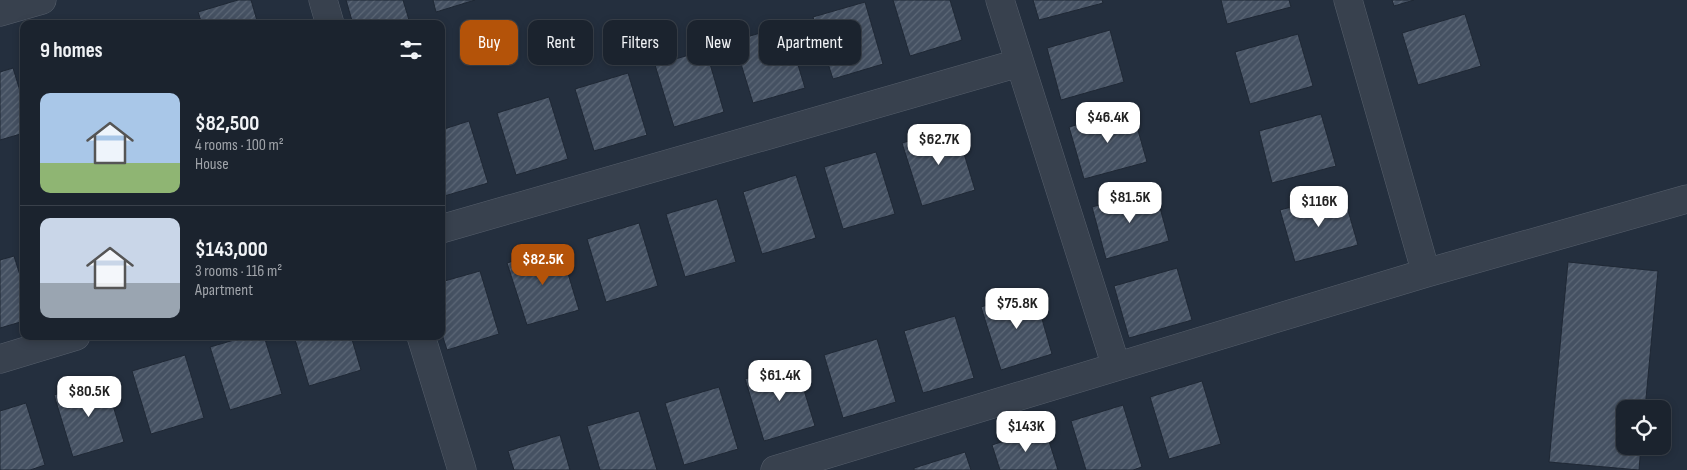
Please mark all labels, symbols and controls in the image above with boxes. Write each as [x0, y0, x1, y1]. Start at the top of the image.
chip: Buy [460, 20, 518, 65]
chip: Rent [528, 20, 593, 65]
chip: Filters [603, 20, 677, 65]
chip: New [687, 20, 749, 65]
chip: Apartment [759, 20, 861, 65]
icon: filters [397, 36, 425, 64]
text: 9 homes [40, 38, 103, 63]
pin: $46.4K [1067, 102, 1149, 144]
text: $46.4K [1087, 108, 1129, 127]
text: $82,500 [195, 111, 259, 136]
icon: home [80, 113, 140, 173]
pin: $62.7K [898, 124, 980, 166]
text: $62.7K [919, 130, 959, 149]
text: 4 rooms · 100 m² [195, 136, 284, 155]
text: House [195, 155, 229, 174]
pin: $81.5K [1089, 182, 1171, 224]
pin: $116K [1284, 186, 1354, 228]
text: $81.5K [1110, 188, 1150, 207]
text: $116K [1301, 192, 1337, 211]
text: $143,000 [195, 237, 268, 262]
icon: home [80, 238, 140, 298]
pin: $82.5K [502, 244, 584, 286]
text: $82.5K [522, 250, 564, 269]
text: 3 rooms · 116 m² [195, 262, 282, 281]
text: Apartment [195, 281, 253, 300]
pin: $75.8K [976, 288, 1058, 330]
text: $75.8K [996, 294, 1038, 313]
pin: $61.4K [739, 360, 821, 402]
text: $61.4K [759, 366, 801, 385]
pin: $80.5K [48, 376, 130, 418]
text: $80.5K [68, 382, 110, 401]
map controls [1616, 400, 1671, 455]
button: locate [1616, 400, 1671, 455]
pin: $143K [991, 410, 1061, 453]
text: $143K [1007, 417, 1045, 436]

